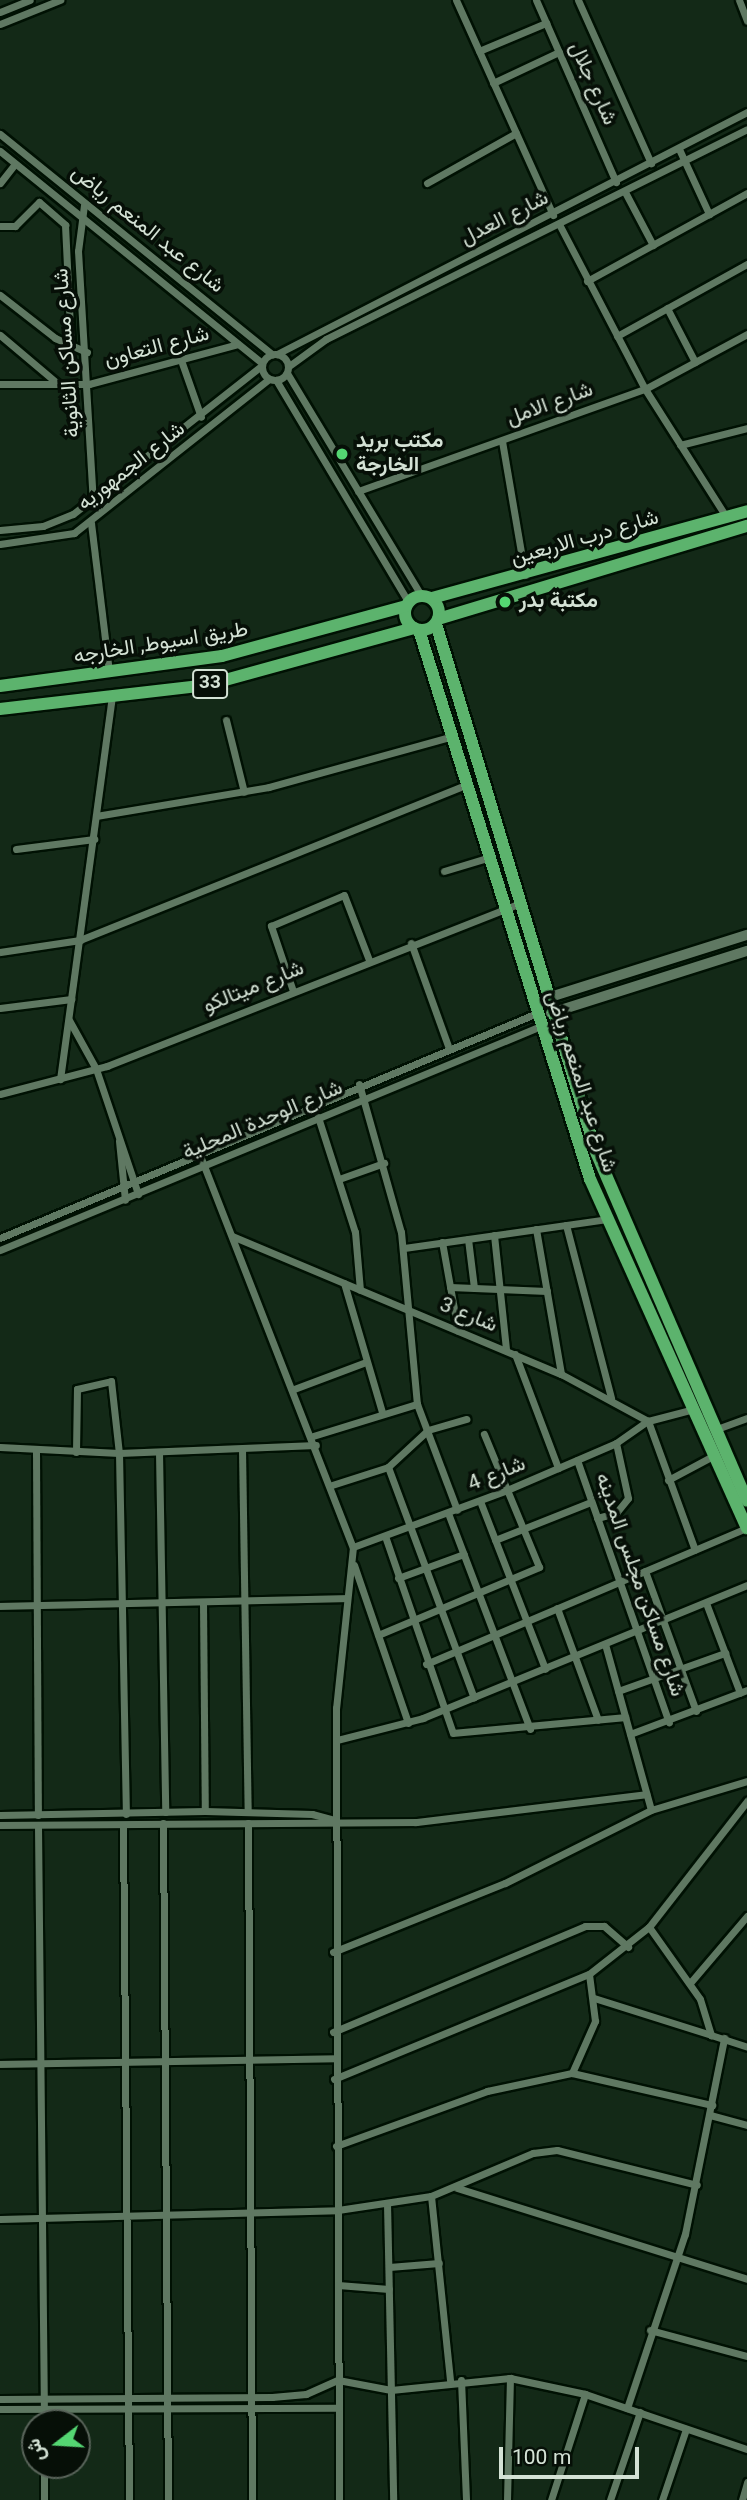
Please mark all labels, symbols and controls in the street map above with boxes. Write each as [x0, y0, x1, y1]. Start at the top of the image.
street label: شارع جلال [563, 39, 621, 129]
street label: شارع عبد المنعم رياض [65, 161, 229, 299]
street label: شارع العدل [457, 186, 553, 252]
street label: شارع مساكن الثانوية [50, 268, 86, 438]
street label: شارع التعاون [102, 322, 212, 374]
street label: شارع الامل [503, 378, 597, 432]
street label: شارع الجمهوريه [73, 417, 191, 517]
place label: مكتب بريد الخارجة [356, 429, 444, 479]
marker: مكتب بريد الخارجة [334, 446, 350, 462]
street label: شارع درب الاربعين [508, 506, 662, 572]
place label: مكتبة بدر [519, 589, 598, 615]
marker: مكتبة بدر [497, 594, 513, 610]
street label: طريق اسيوط, الخارجه [72, 618, 250, 670]
road number: 33 [191, 668, 229, 699]
street label: شارع ميتالكو [200, 956, 308, 1020]
street label: شارع عبد المنعم رياض [539, 988, 621, 1176]
street label: شارع الوحدة المحلية [179, 1076, 347, 1166]
street label: شارع 3 [436, 1293, 500, 1339]
street label: شارع 4 [465, 1452, 529, 1498]
street label: شارع مساكن مجلس المدينه [589, 1470, 689, 1700]
north arrow [21, 2409, 91, 2479]
scale bar [502, 2434, 642, 2478]
text: ش [20, 2435, 55, 2465]
text: 100 m [512, 2442, 571, 2475]

